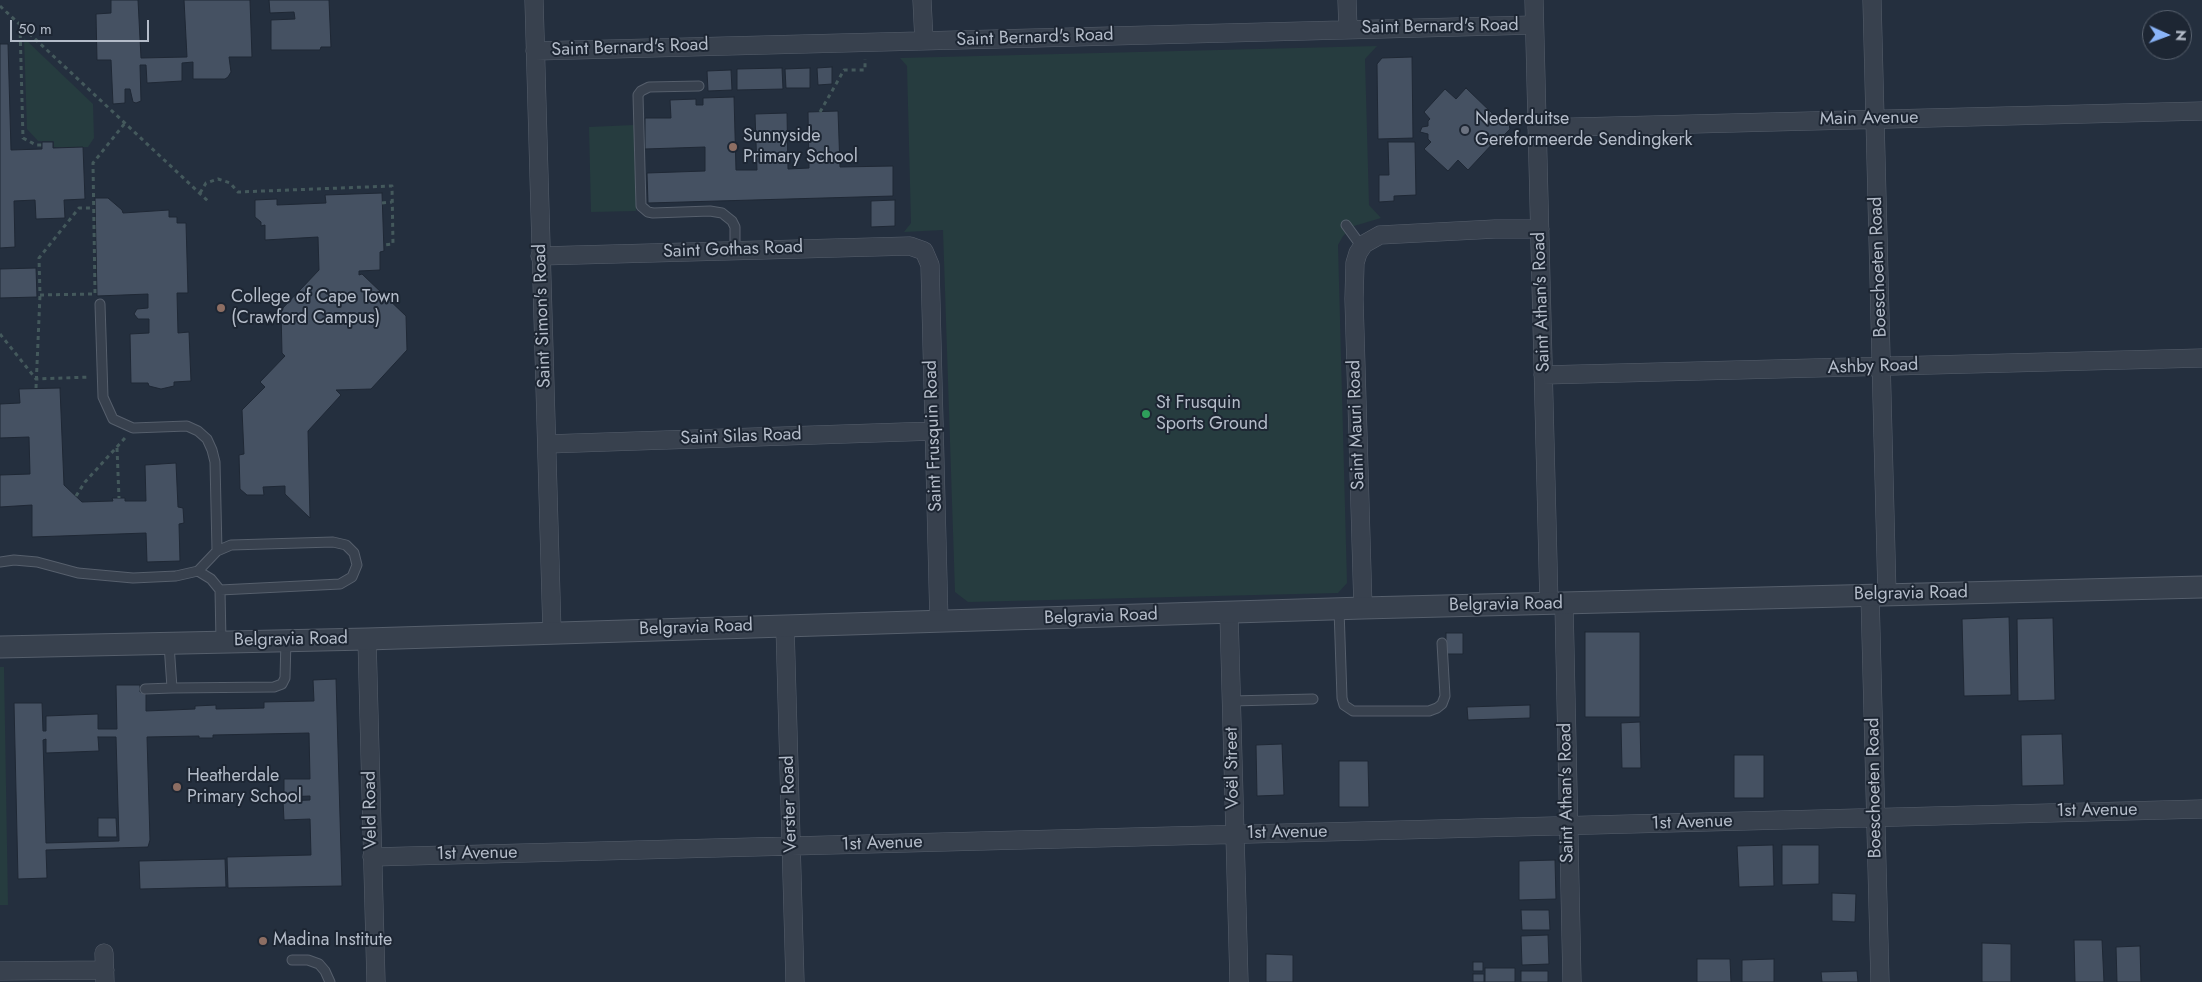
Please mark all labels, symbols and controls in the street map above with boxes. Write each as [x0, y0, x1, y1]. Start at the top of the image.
scale bar [12, 10, 151, 42]
north arrow [2142, 10, 2192, 60]
street label: Saint Bernard's Road [1361, 15, 1519, 39]
text: 50 m [18, 18, 52, 40]
street label: Saint Bernard's Road [956, 24, 1114, 52]
text: N [2171, 30, 2191, 41]
street label: Saint Bernard's Road [551, 34, 709, 62]
street label: Main Avenue [1819, 107, 1919, 131]
place label: Nederduitse Gereformeerde Sendingkerk [1475, 109, 1692, 152]
marker: Nederduitse Gereformeerde Sendingkerk [1459, 124, 1471, 136]
place label: Sunnyside Primary School [743, 126, 858, 168]
marker: Sunnyside Primary School [727, 141, 739, 153]
street label: Boeschoeten Road [1866, 196, 1892, 338]
street label: Saint Athan's Road [1529, 231, 1555, 373]
street label: Saint Gothas Road [663, 237, 803, 263]
street label: Saint Simon's Road [530, 243, 556, 389]
place label: College of Cape Town (Crawford Campus) [231, 287, 400, 330]
marker: College of Cape Town (Crawford Campus) [215, 302, 227, 314]
street label: Ashby Road [1827, 355, 1919, 379]
street label: Saint Frusquin Road [921, 360, 947, 512]
street label: Saint Mauri Road [1344, 360, 1370, 490]
place label: St Frusquin Sports Ground [1156, 393, 1268, 436]
marker: St Frusquin Sports Ground [1140, 408, 1152, 420]
street label: Saint Silas Road [680, 424, 802, 450]
street label: Belgravia Road [1854, 582, 1968, 606]
street label: Belgravia Road [1449, 593, 1563, 617]
street label: Belgravia Road [1044, 604, 1158, 630]
street label: Belgravia Road [639, 615, 753, 641]
street label: Belgravia Road [234, 628, 348, 652]
street label: Boeschoeten Road [1863, 717, 1887, 859]
street label: Saint Athan's Road [1555, 723, 1579, 863]
street label: Voël Street [1221, 727, 1245, 809]
street label: Verster Road [778, 755, 802, 853]
place label: Heatherdale Primary School [187, 766, 302, 809]
street label: Veld Road [360, 771, 382, 849]
marker: Heatherdale Primary School [171, 781, 183, 793]
street label: 1st Avenue [2056, 799, 2138, 823]
street label: 1st Avenue [1651, 811, 1733, 835]
street label: 1st Avenue [1246, 821, 1328, 845]
street label: 1st Avenue [841, 832, 923, 856]
street label: 1st Avenue [436, 842, 518, 866]
place label: Madina Institute [273, 930, 392, 952]
marker: Madina Institute [257, 935, 269, 947]

